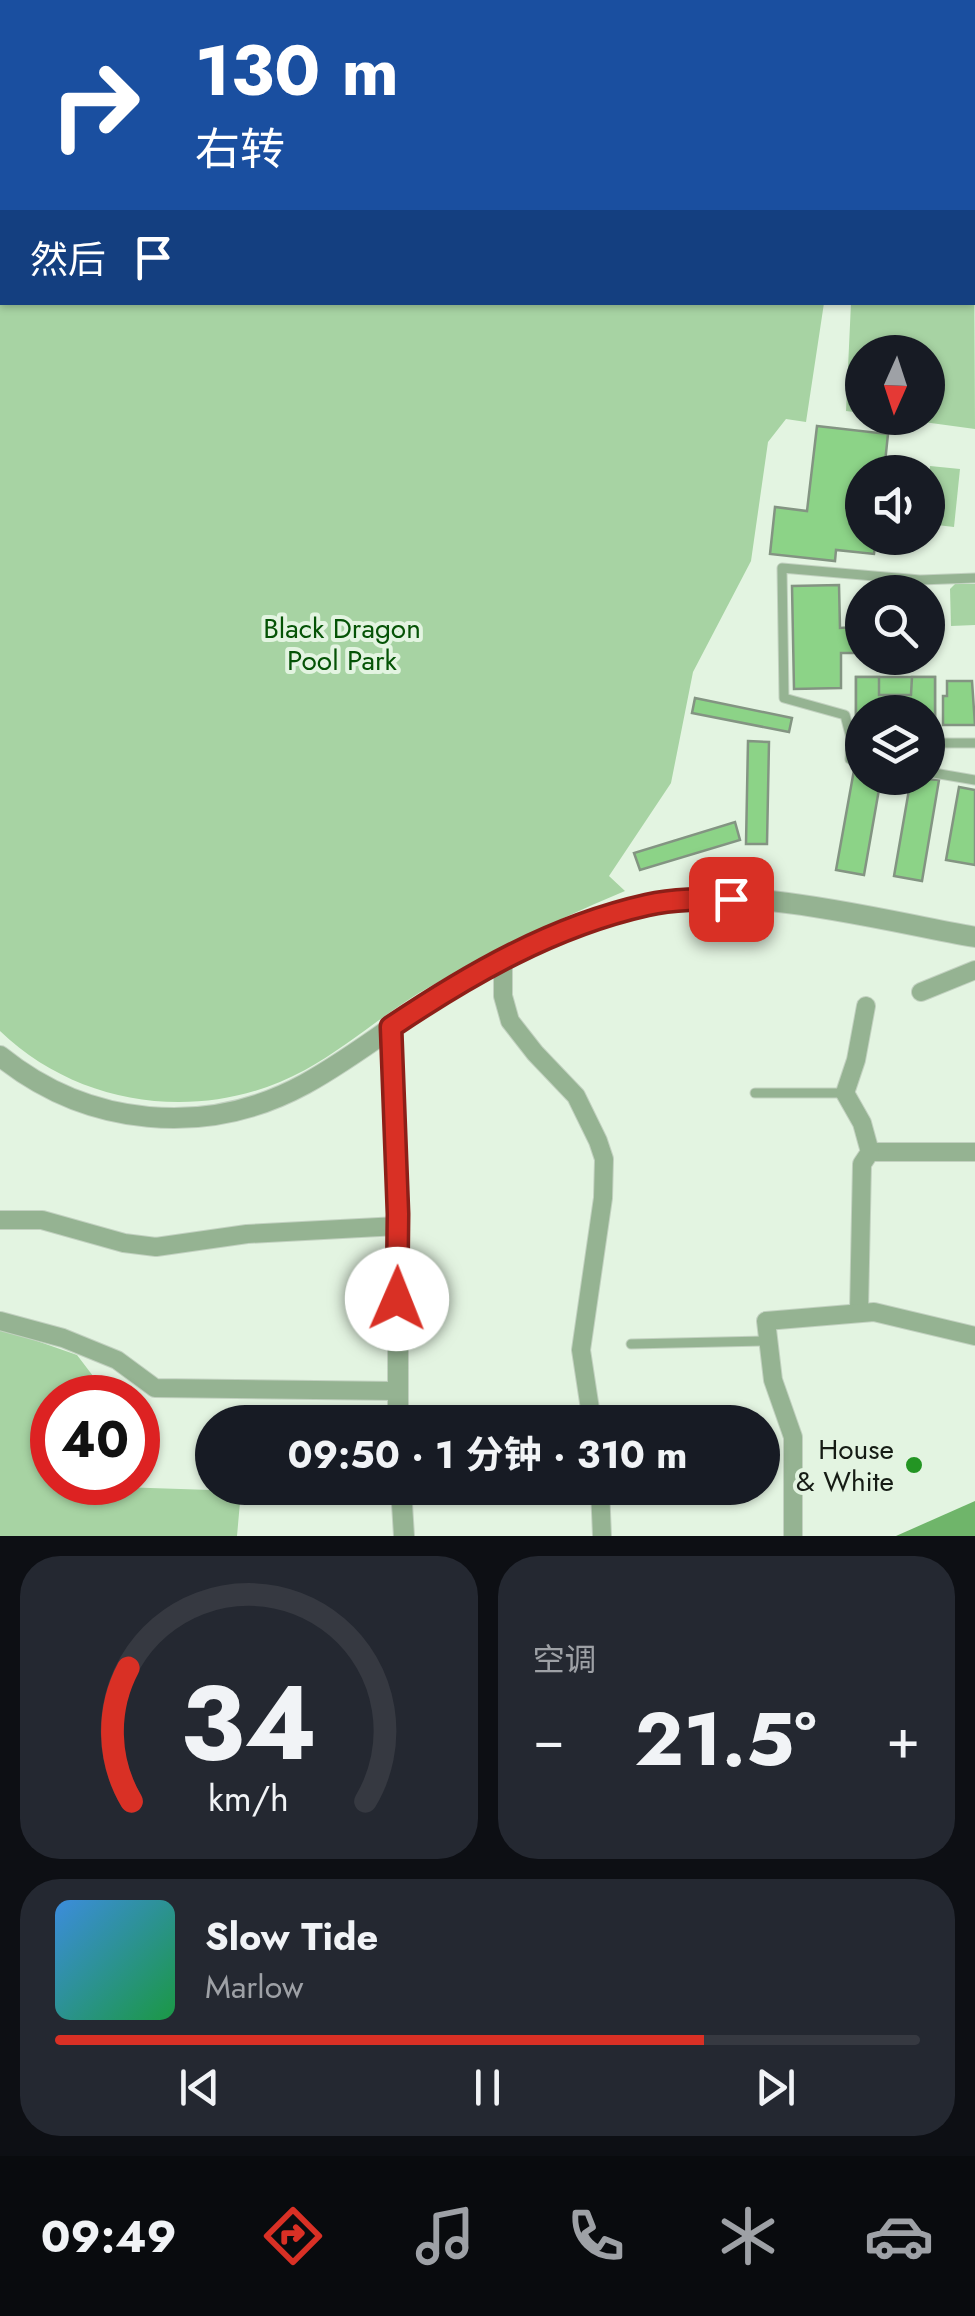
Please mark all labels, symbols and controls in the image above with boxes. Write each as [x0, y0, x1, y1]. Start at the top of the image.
text: 130 m [195, 20, 399, 121]
icon: right [30, 40, 160, 170]
text: 右转 [195, 117, 285, 182]
icon: arrive [126, 230, 181, 285]
text: 然后 [30, 232, 106, 287]
north arrow [845, 335, 945, 435]
map controls [845, 335, 945, 795]
button: sound [845, 455, 945, 555]
button: search [845, 575, 945, 675]
park label: Black Dragon Pool Park [263, 608, 421, 681]
button: layers [845, 695, 945, 795]
pin [689, 857, 774, 942]
icon: arrive [704, 872, 759, 927]
position arrow [345, 1247, 449, 1351]
speed limit sign: 40 [30, 1375, 160, 1505]
text: 09:50 · 1 分钟 · 310 m [288, 1427, 687, 1482]
place label: House & White [796, 1429, 894, 1502]
marker: House & White [903, 1454, 925, 1476]
text: 空调 [533, 1637, 597, 1683]
text: 34 [180, 1648, 317, 1798]
text: 21.5° [634, 1685, 817, 1793]
text: − [533, 1699, 565, 1779]
text: + [886, 1699, 920, 1779]
text: km/h [208, 1773, 289, 1824]
text: Slow Tide [205, 1909, 378, 1964]
text: Marlow [205, 1964, 303, 2010]
icon: previous [172, 2060, 227, 2115]
icon: pause [460, 2060, 515, 2115]
icon: next [748, 2060, 803, 2115]
icon: directions [258, 2201, 328, 2271]
icon: music [410, 2201, 480, 2271]
icon: phone [561, 2201, 631, 2271]
icon: climate [713, 2201, 783, 2271]
icon: car [864, 2201, 934, 2271]
text: 09:49 [41, 2204, 177, 2269]

